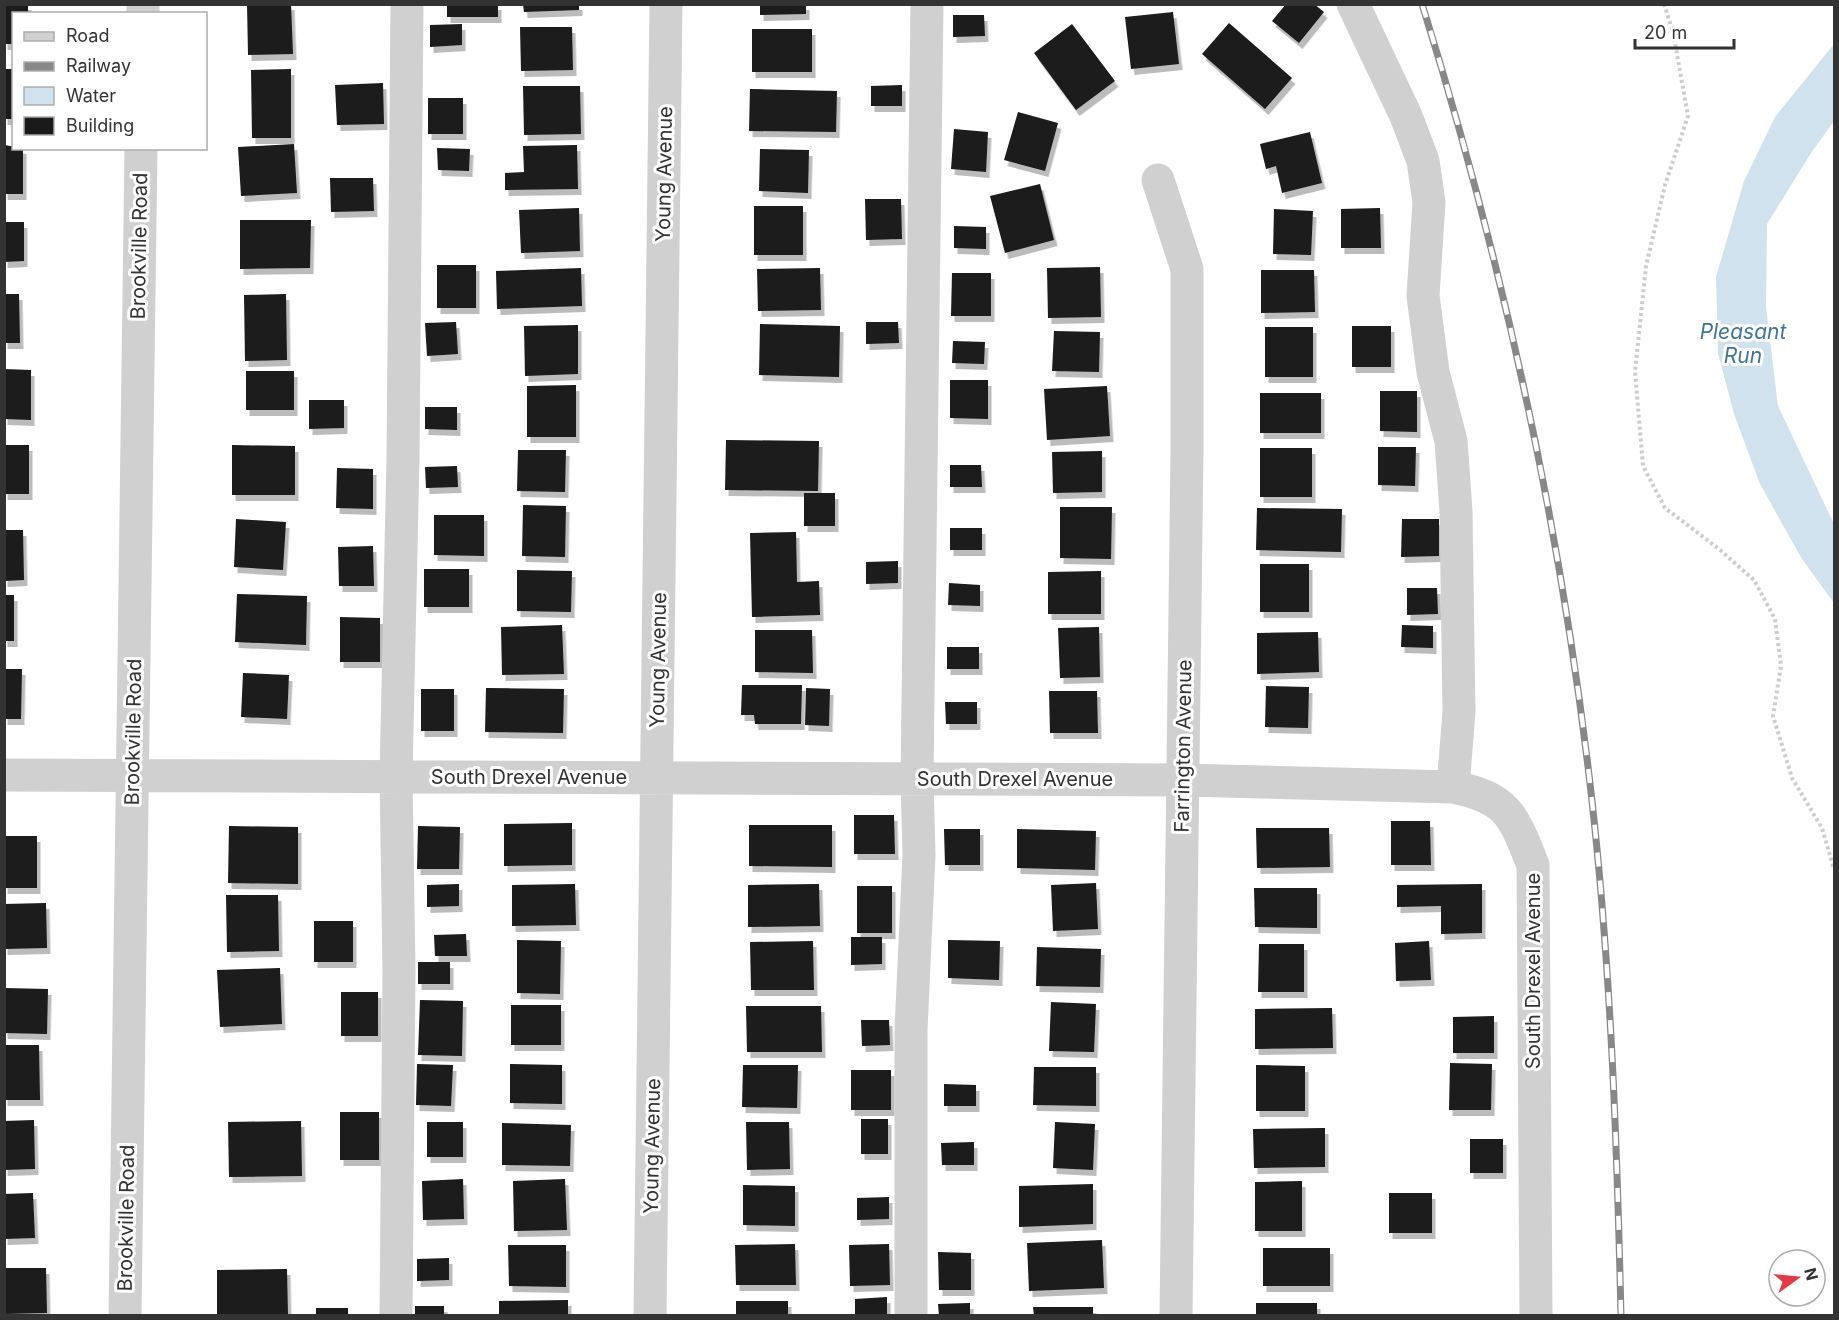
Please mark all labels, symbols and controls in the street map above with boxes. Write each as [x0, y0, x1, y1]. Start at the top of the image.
legend [12, 12, 207, 150]
scale bar [1635, 12, 1734, 50]
text: 20 m [1644, 22, 1687, 43]
text: Road [66, 25, 109, 46]
text: Railway [66, 55, 131, 76]
text: Water [66, 85, 116, 106]
street label: Young Avenue [651, 106, 677, 242]
text: Building [66, 115, 134, 136]
street label: Brookville Road [126, 173, 152, 319]
water label: Pleasant Run [1700, 319, 1787, 368]
street label: Young Avenue [645, 592, 671, 728]
street label: Brookville Road [120, 659, 146, 805]
street label: Farrington Avenue [1169, 659, 1197, 833]
street label: South Drexel Avenue [431, 765, 627, 789]
street label: South Drexel Avenue [917, 767, 1113, 791]
street label: South Drexel Avenue [1521, 873, 1545, 1069]
street label: Young Avenue [639, 1078, 665, 1214]
street label: Brookville Road [113, 1145, 139, 1291]
north arrow [1767, 1248, 1827, 1308]
text: N [1800, 1266, 1823, 1283]

